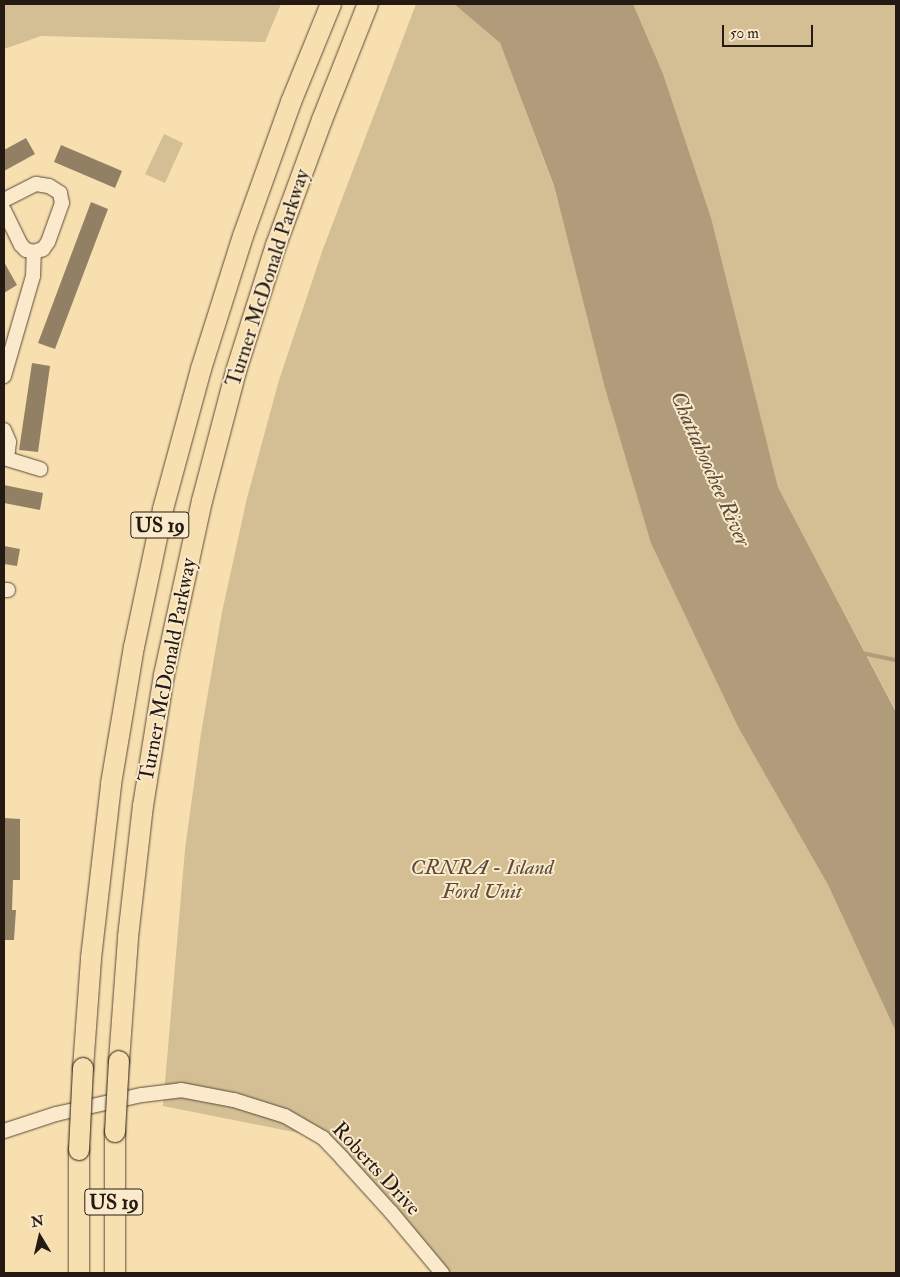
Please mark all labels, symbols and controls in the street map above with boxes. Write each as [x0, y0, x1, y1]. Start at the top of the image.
scale bar [725, 15, 816, 47]
text: 50 m [730, 24, 759, 43]
street label: Turner McDonald Parkway [221, 166, 315, 390]
water label: Chattahoochee River [664, 387, 756, 551]
road number: US 19 [130, 508, 190, 542]
street label: Turner McDonald Parkway [134, 556, 202, 784]
park label: CRNRA - Island Ford Unit [411, 855, 553, 905]
street label: Roberts Drive [326, 1117, 426, 1221]
road number: US 19 [84, 1184, 144, 1220]
north arrow [15, 1212, 65, 1262]
text: N [30, 1212, 45, 1231]

